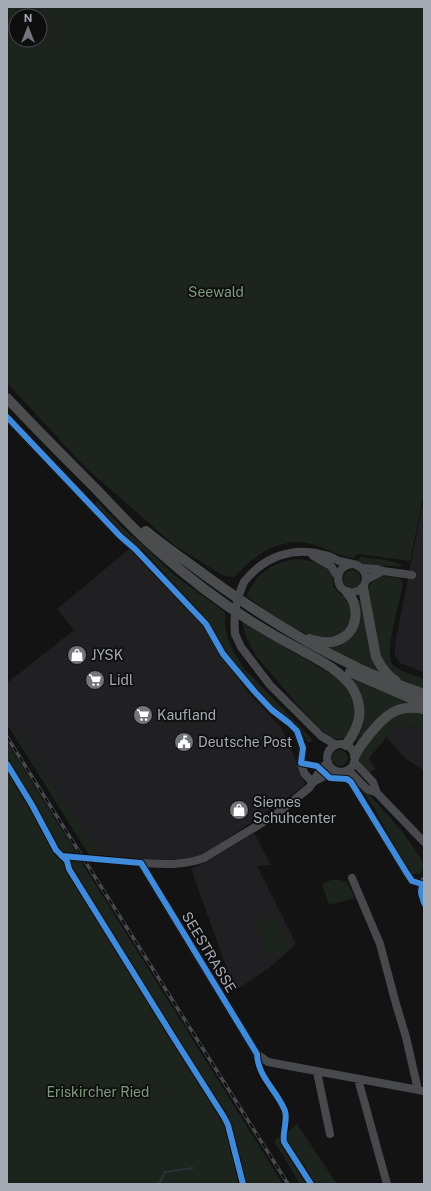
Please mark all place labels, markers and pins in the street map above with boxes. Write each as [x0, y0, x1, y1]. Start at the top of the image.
shop icon: JYSK [66, 644, 88, 666]
place label: JYSK [91, 647, 124, 663]
supermarket icon: Lidl [84, 669, 106, 691]
place label: Lidl [109, 672, 133, 688]
supermarket icon: Kaufland [132, 704, 154, 726]
place label: Kaufland [157, 707, 216, 723]
public building icon: Deutsche Post [173, 731, 195, 753]
place label: Deutsche Post [198, 734, 292, 750]
place label: Siemes Schuhcenter [253, 794, 336, 826]
shop icon: Siemes Schuhcenter [228, 799, 250, 821]

